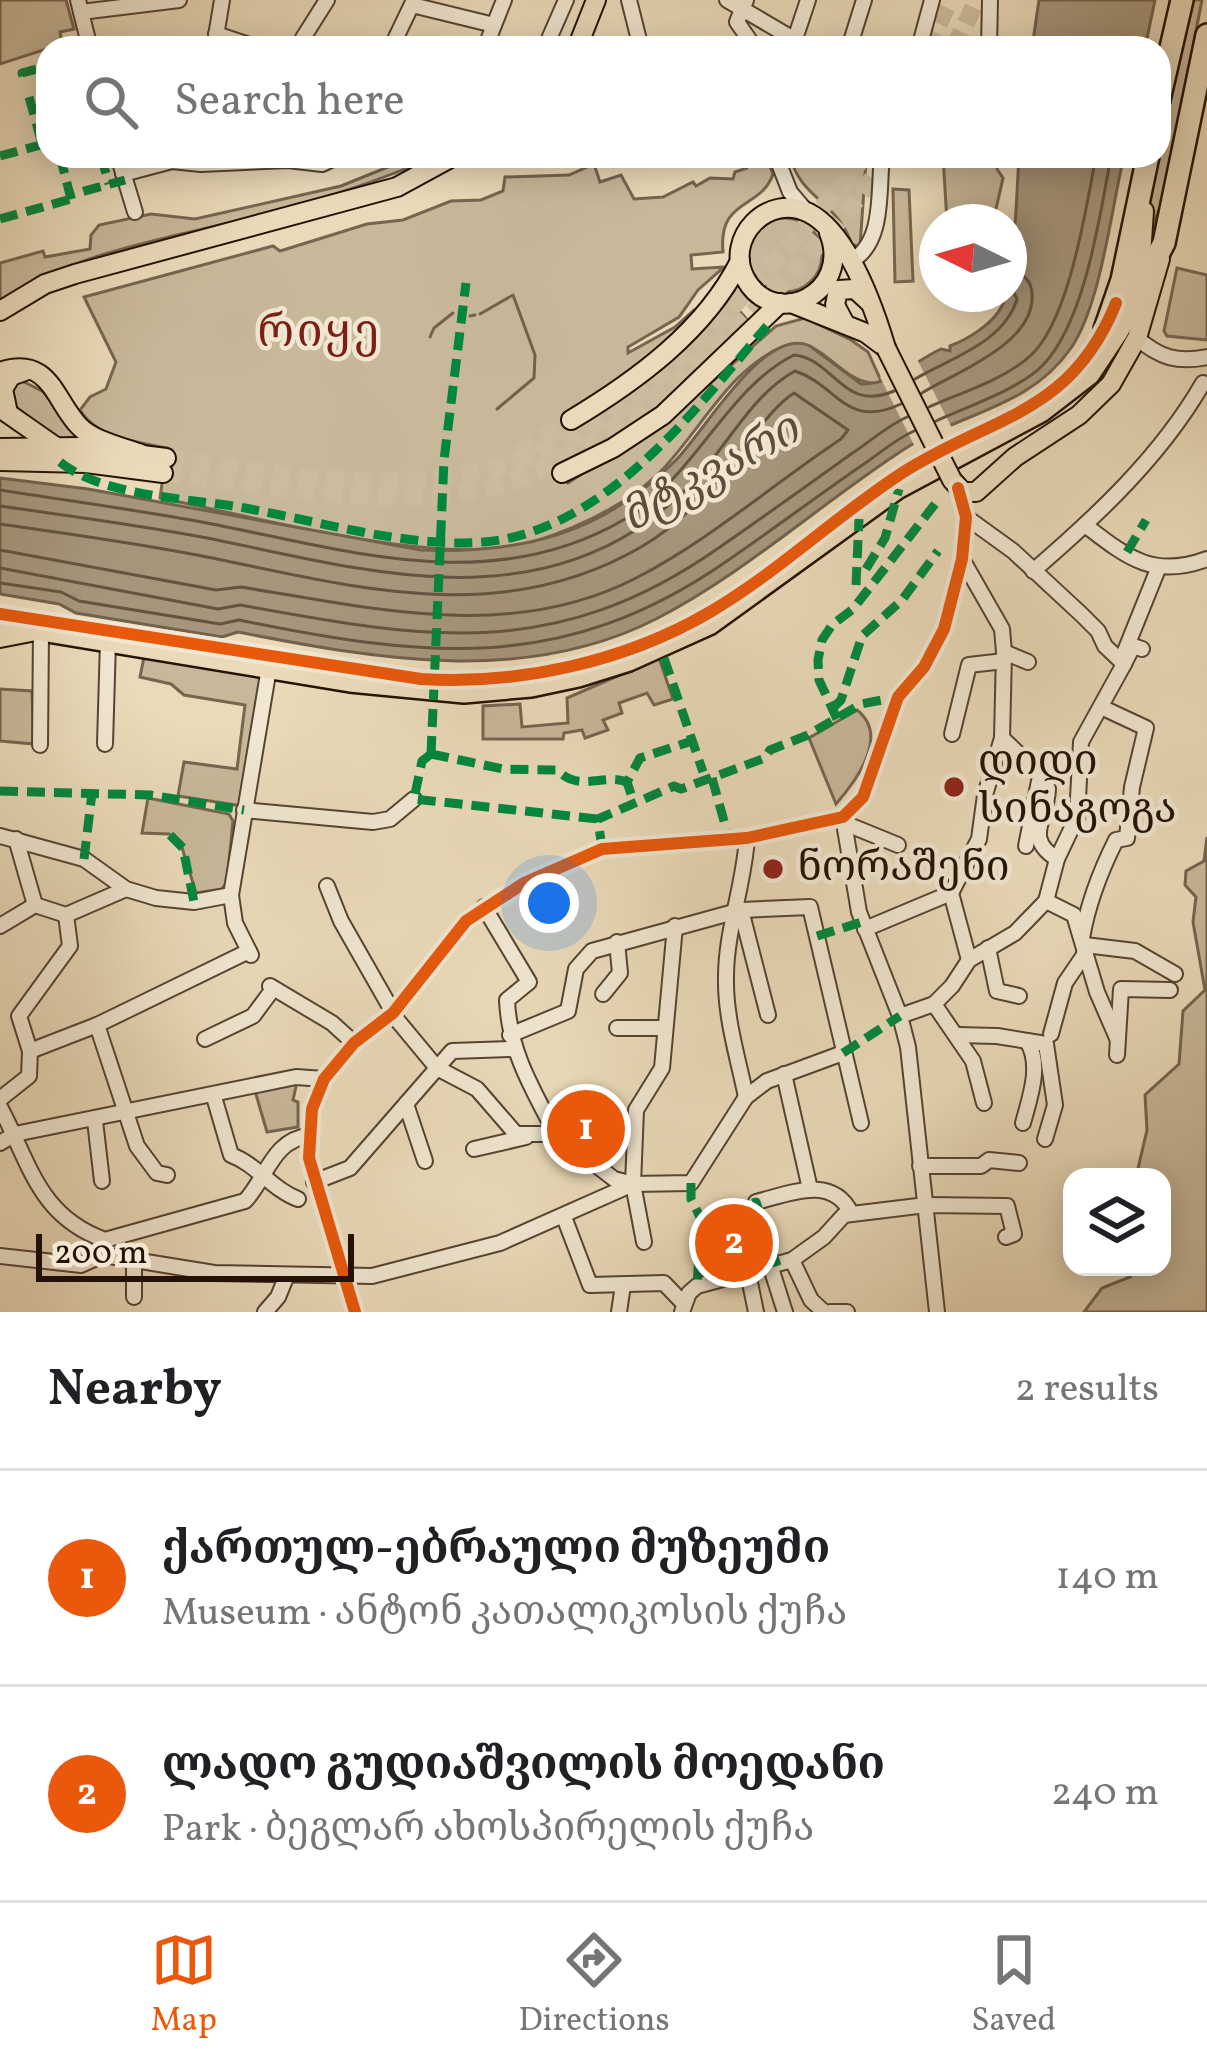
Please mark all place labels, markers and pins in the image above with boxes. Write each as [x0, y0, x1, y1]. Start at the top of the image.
place label: დიდი სინაგოგა [978, 734, 1177, 841]
marker: დიდი სინაგოგა [941, 774, 967, 800]
place label: ნორაშენი [797, 840, 1010, 899]
marker: ნორაშენი [760, 856, 786, 882]
pin: 1 [547, 1084, 625, 1174]
pin: 2 [695, 1198, 773, 1288]

